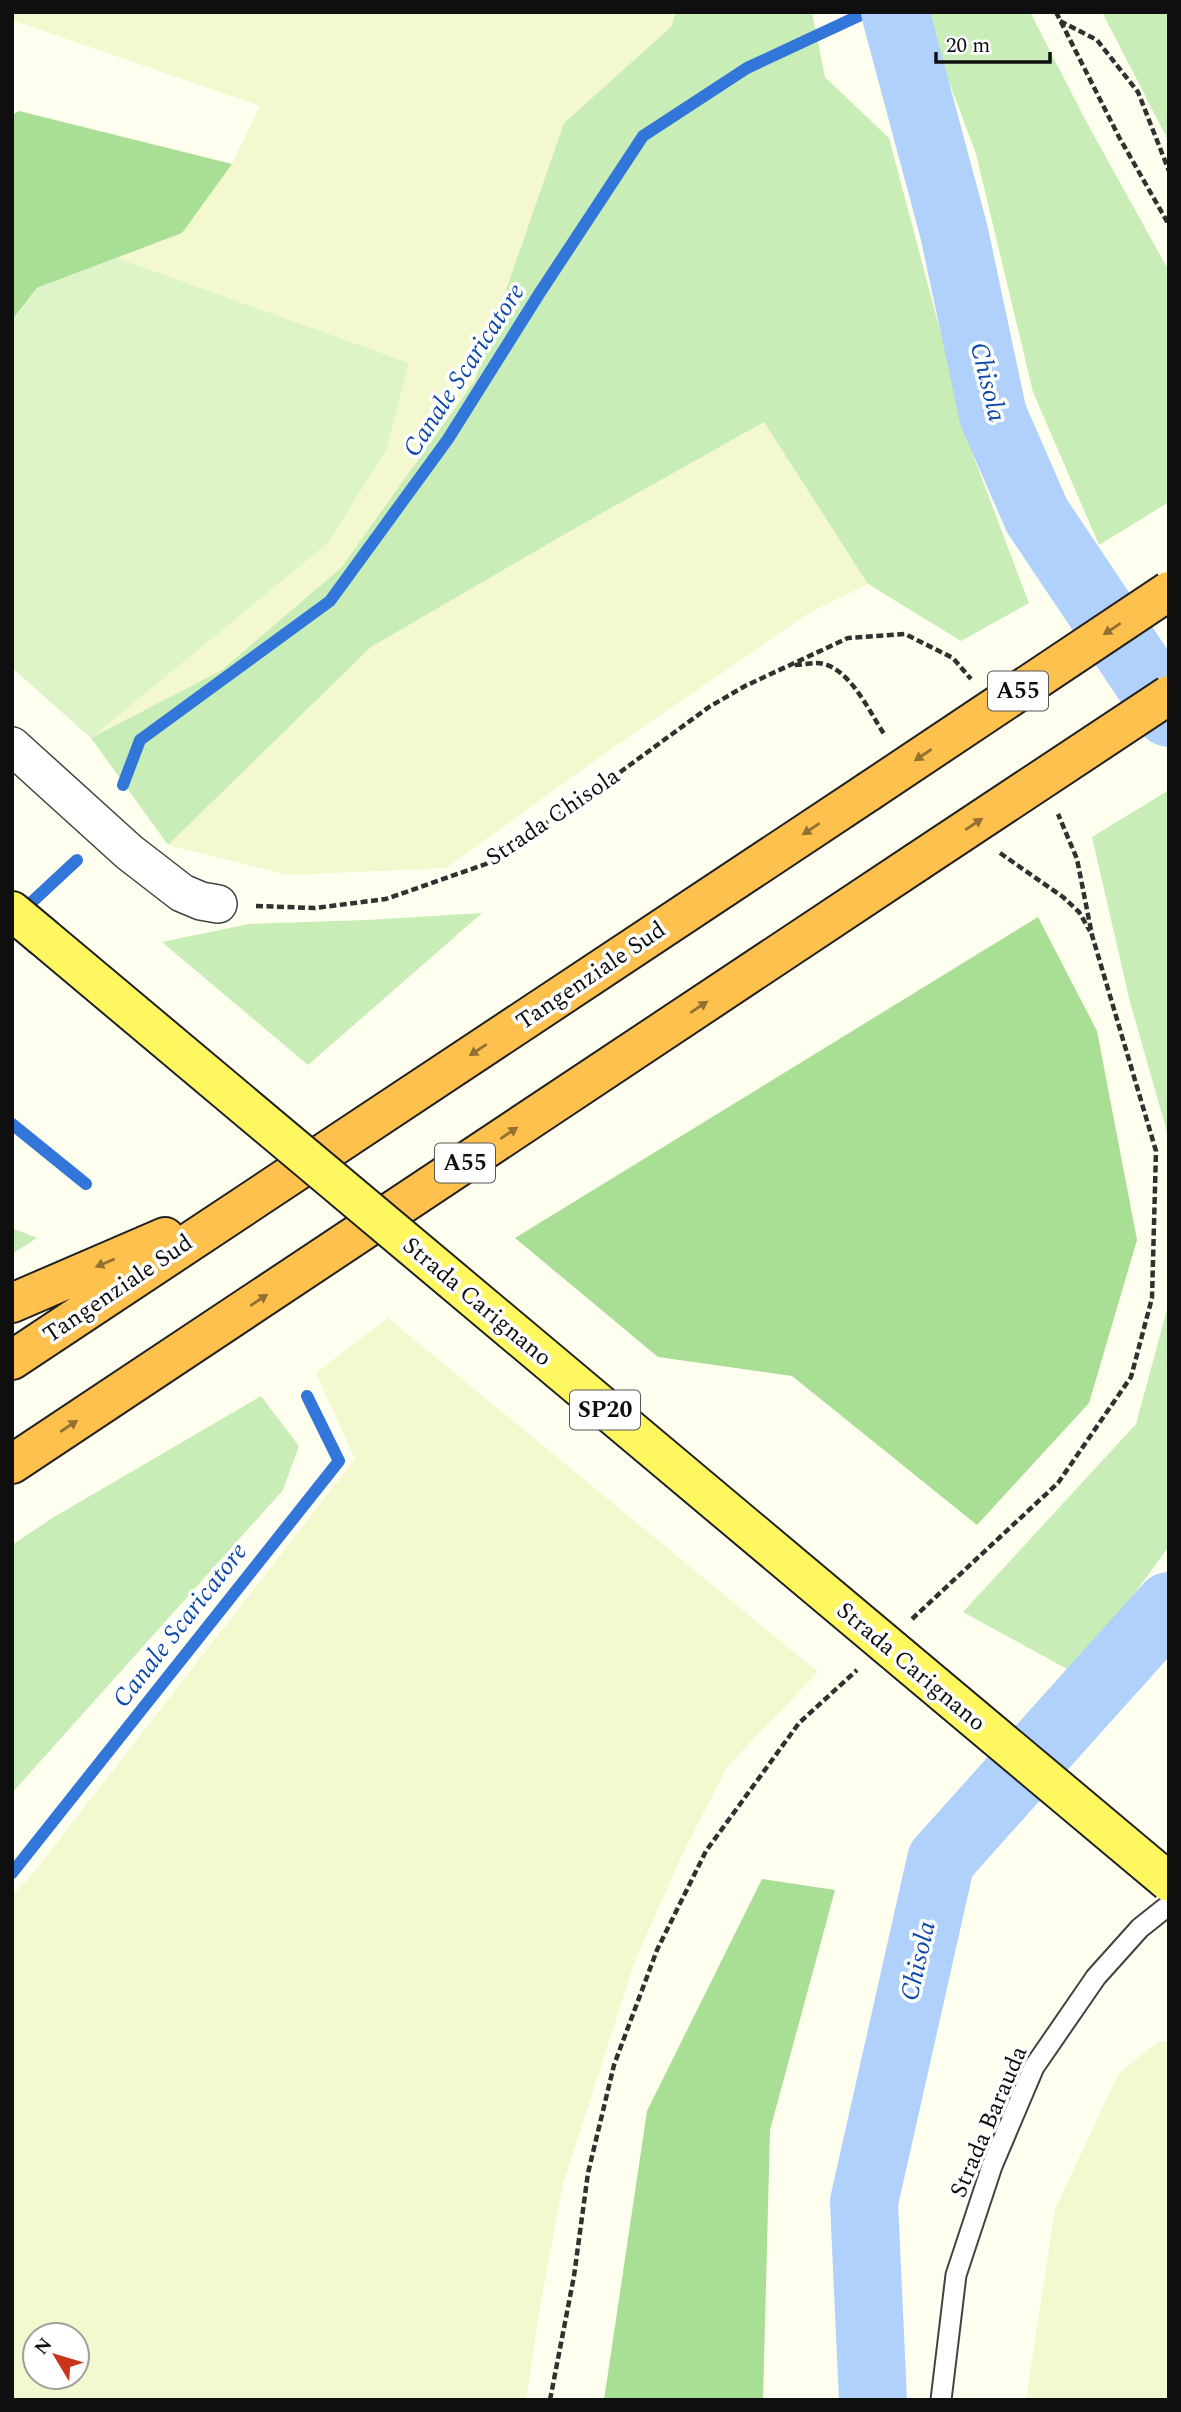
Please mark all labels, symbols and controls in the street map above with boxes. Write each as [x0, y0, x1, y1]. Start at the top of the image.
scale bar [936, 21, 1050, 65]
text: 20 m [946, 30, 990, 62]
water label: Canale Scaricatore [393, 275, 535, 465]
water label: Chisola [959, 338, 1017, 426]
one-way arrow [1103, 622, 1121, 636]
road number: A55 [988, 671, 1048, 710]
one-way arrow [913, 748, 932, 761]
street label: Strada Chisola [479, 759, 628, 875]
one-way arrow [965, 817, 983, 831]
one-way arrow [801, 823, 821, 836]
street label: Tangenziale Sud [509, 912, 673, 1040]
one-way arrow [689, 1001, 708, 1014]
one-way arrow [469, 1044, 488, 1057]
one-way arrow [499, 1127, 519, 1140]
road number: A55 [435, 1144, 495, 1182]
street label: Tangenziale Sud [36, 1225, 200, 1353]
street label: Strada Carignano [394, 1228, 560, 1376]
one-way arrow [94, 1258, 115, 1269]
one-way arrow [249, 1294, 268, 1307]
road number: SP20 [570, 1390, 640, 1429]
one-way arrow [60, 1419, 78, 1433]
water label: Canale Scaricatore [103, 1534, 257, 1716]
street label: Strada Carignano [828, 1593, 994, 1741]
water label: Chisola [889, 1917, 947, 2005]
street label: Strada Barauda [941, 2040, 1037, 2204]
north arrow [21, 2321, 91, 2391]
text: N [28, 2331, 60, 2361]

